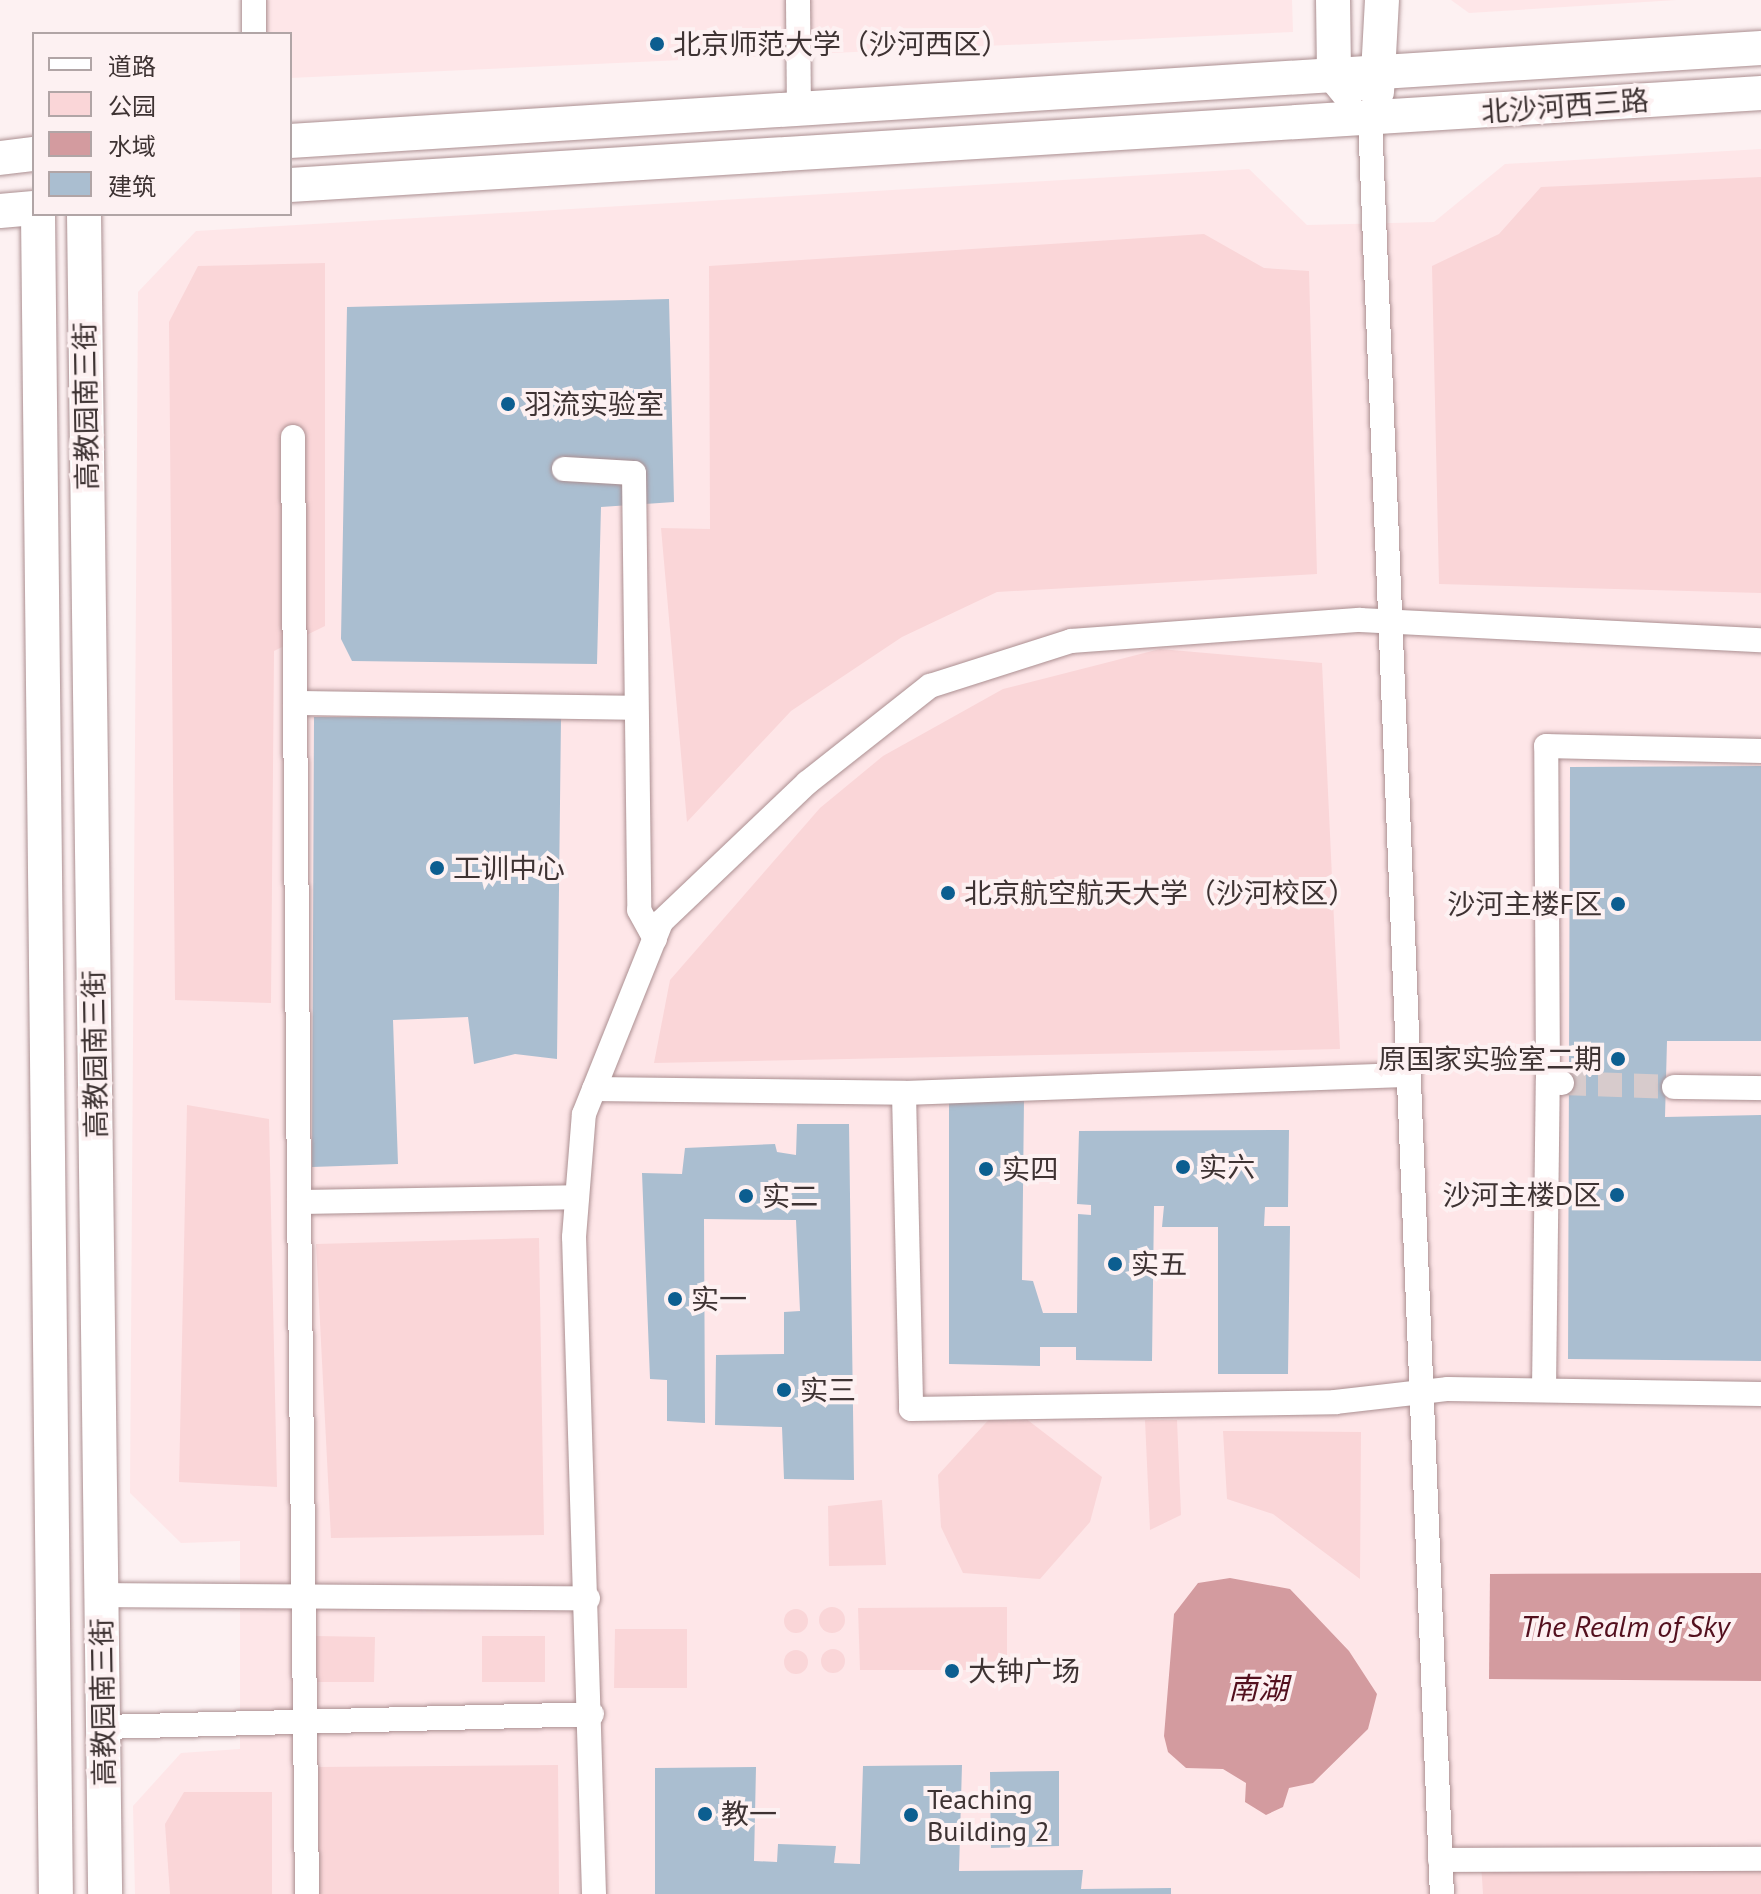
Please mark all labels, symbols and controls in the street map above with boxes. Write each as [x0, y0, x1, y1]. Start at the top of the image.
place label: 北京师范大学（沙河西区） [673, 27, 1009, 61]
legend [32, 32, 292, 216]
marker: 北京师范大学（沙河西区） [648, 35, 666, 53]
text: 道路 [108, 51, 156, 82]
street label: 北沙河西三路 [1480, 83, 1650, 129]
text: 公园 [108, 91, 156, 122]
text: 水域 [108, 131, 156, 162]
text: 建筑 [108, 171, 156, 202]
street label: 高教园南三街 [68, 322, 104, 490]
place label: 羽流实验室 [524, 387, 664, 421]
marker: 羽流实验室 [499, 395, 517, 413]
place label: 工训中心 [453, 851, 565, 885]
marker: 工训中心 [428, 859, 446, 877]
place label: 北京航空航天大学（沙河校区） [964, 876, 1356, 910]
marker: 北京航空航天大学（沙河校区） [939, 884, 957, 902]
place label: 沙河主楼F区 [1448, 887, 1602, 921]
marker: 沙河主楼F区 [1609, 895, 1627, 913]
street label: 高教园南三街 [77, 970, 113, 1138]
place label: 原国家实验室二期 [1378, 1042, 1602, 1076]
marker: 原国家实验室二期 [1609, 1050, 1627, 1068]
place label: 实六 [1199, 1150, 1255, 1184]
place label: 实四 [1002, 1152, 1058, 1186]
marker: 实六 [1174, 1158, 1192, 1176]
marker: 实四 [977, 1160, 995, 1178]
place label: 沙河主楼D区 [1443, 1178, 1601, 1212]
place label: 实二 [762, 1179, 818, 1213]
marker: 沙河主楼D区 [1608, 1186, 1626, 1204]
marker: 实二 [737, 1187, 755, 1205]
place label: 实五 [1131, 1247, 1187, 1281]
marker: 实五 [1106, 1255, 1124, 1273]
place label: 实一 [691, 1282, 747, 1316]
marker: 实一 [666, 1290, 684, 1308]
place label: 实三 [800, 1373, 856, 1407]
marker: 实三 [775, 1381, 793, 1399]
water label: The Realm of Sky [1520, 1608, 1730, 1644]
street label: 高教园南三街 [85, 1618, 121, 1786]
place label: 大钟广场 [968, 1654, 1080, 1688]
marker: 大钟广场 [943, 1662, 961, 1680]
water label: 南湖 [1228, 1670, 1288, 1706]
place label: Teaching Building 2 [927, 1782, 1050, 1848]
place label: 教一 [721, 1797, 777, 1831]
marker: 教一 [696, 1805, 714, 1823]
marker: Teaching Building 2 [902, 1806, 920, 1824]

